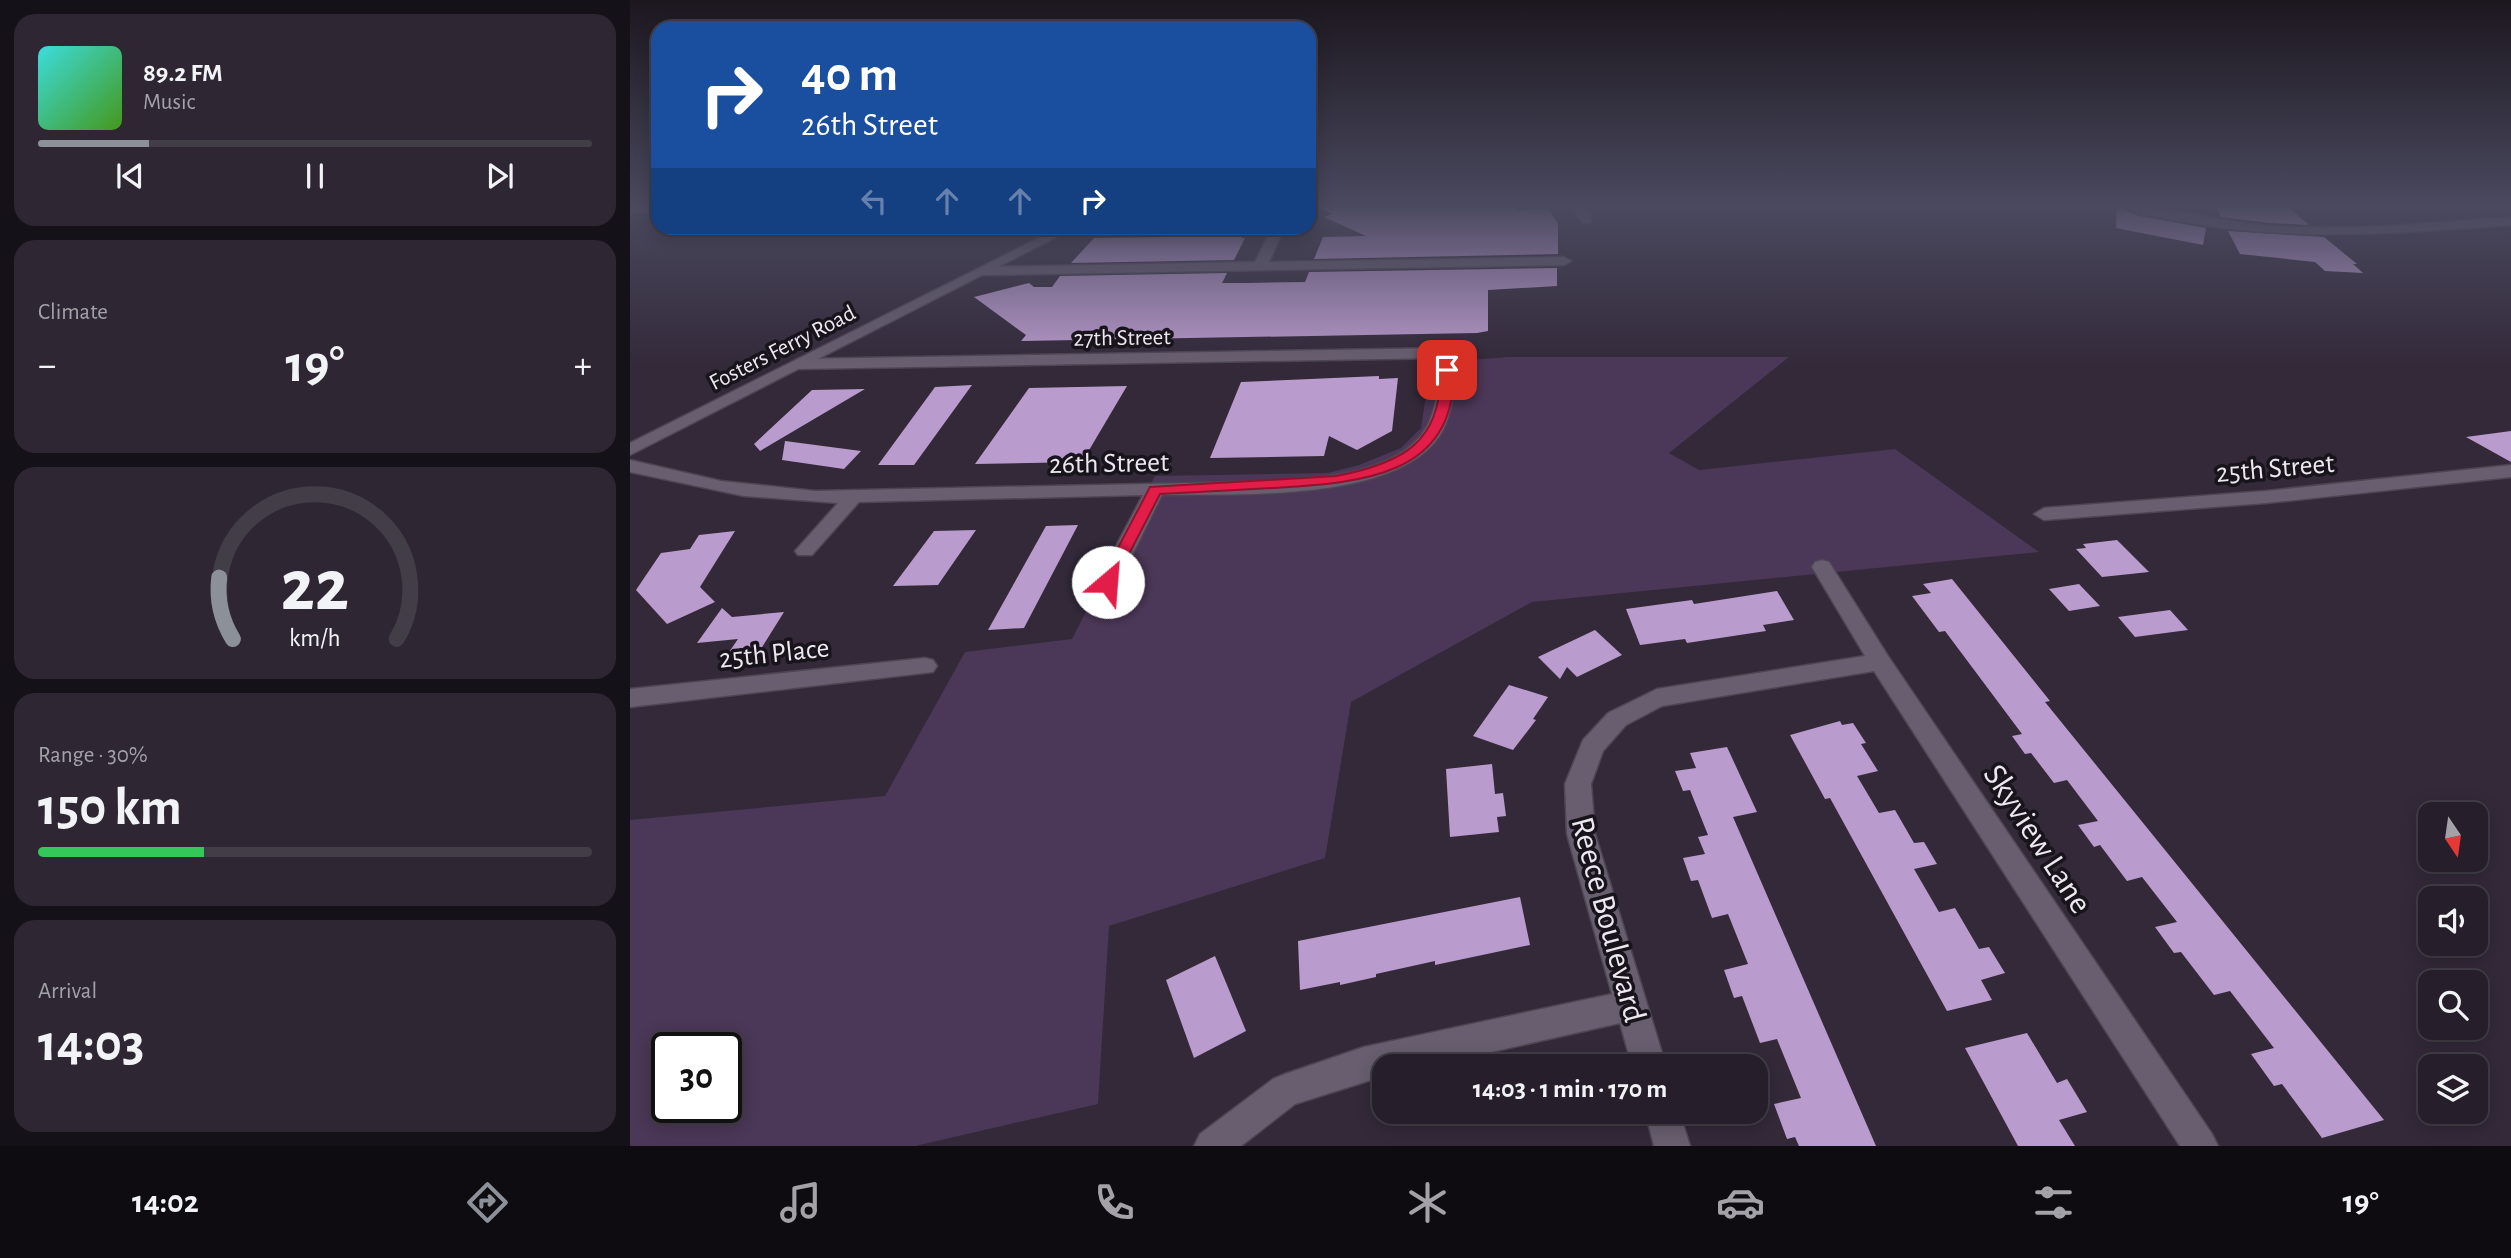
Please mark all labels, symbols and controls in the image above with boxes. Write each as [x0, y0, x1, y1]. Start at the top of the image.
icon: right [686, 49, 777, 140]
text: 40 m [801, 51, 898, 100]
text: 89.2 FM [143, 60, 223, 86]
text: Music [143, 91, 195, 114]
text: 26th Street [801, 109, 938, 141]
icon: previous [111, 157, 149, 195]
icon: pause [296, 157, 334, 195]
icon: next [481, 157, 519, 195]
icon: left [855, 182, 893, 220]
icon: ahead [928, 182, 966, 220]
icon: ahead [1001, 182, 1039, 220]
icon: right [1074, 182, 1112, 220]
text: Climate [38, 301, 108, 324]
street label: Fosters Ferry Road [706, 302, 860, 395]
street label: 27th Street [1073, 326, 1172, 351]
text: 19° [285, 339, 345, 391]
pin [1417, 340, 1477, 400]
text: − [38, 347, 56, 385]
text: + [574, 347, 592, 385]
icon: arrive [1428, 351, 1466, 389]
street label: 26th Street [1049, 449, 1169, 479]
street label: 25th Street [2215, 450, 2335, 488]
position arrow [1071, 545, 1145, 619]
text: 22 [281, 551, 349, 624]
text: km/h [289, 626, 341, 651]
street label: 25th Place [718, 634, 831, 674]
text: Range · 30% [38, 744, 148, 767]
street label: Skyview Lane [1977, 759, 2097, 920]
text: 150 km [38, 782, 182, 834]
north arrow [2418, 802, 2488, 872]
map controls [2418, 802, 2488, 1124]
street label: Reece Boulevard [1564, 814, 1651, 1026]
button: sound [2418, 886, 2488, 956]
button: search [2418, 970, 2488, 1040]
text: Arrival [38, 980, 97, 1003]
text: 14:03 [38, 1018, 144, 1070]
speed limit sign: 30 [651, 1032, 742, 1123]
button: layers [2418, 1054, 2488, 1124]
text: 14:03 · 1 min · 170 m [1473, 1076, 1667, 1102]
icon: directions [463, 1178, 512, 1227]
icon: music [776, 1178, 825, 1227]
icon: phone [1090, 1178, 1139, 1227]
icon: climate [1403, 1178, 1452, 1227]
icon: car [1716, 1178, 1765, 1227]
icon: filters [2029, 1178, 2078, 1227]
text: 14:02 [132, 1186, 199, 1218]
text: 19° [2342, 1186, 2379, 1218]

